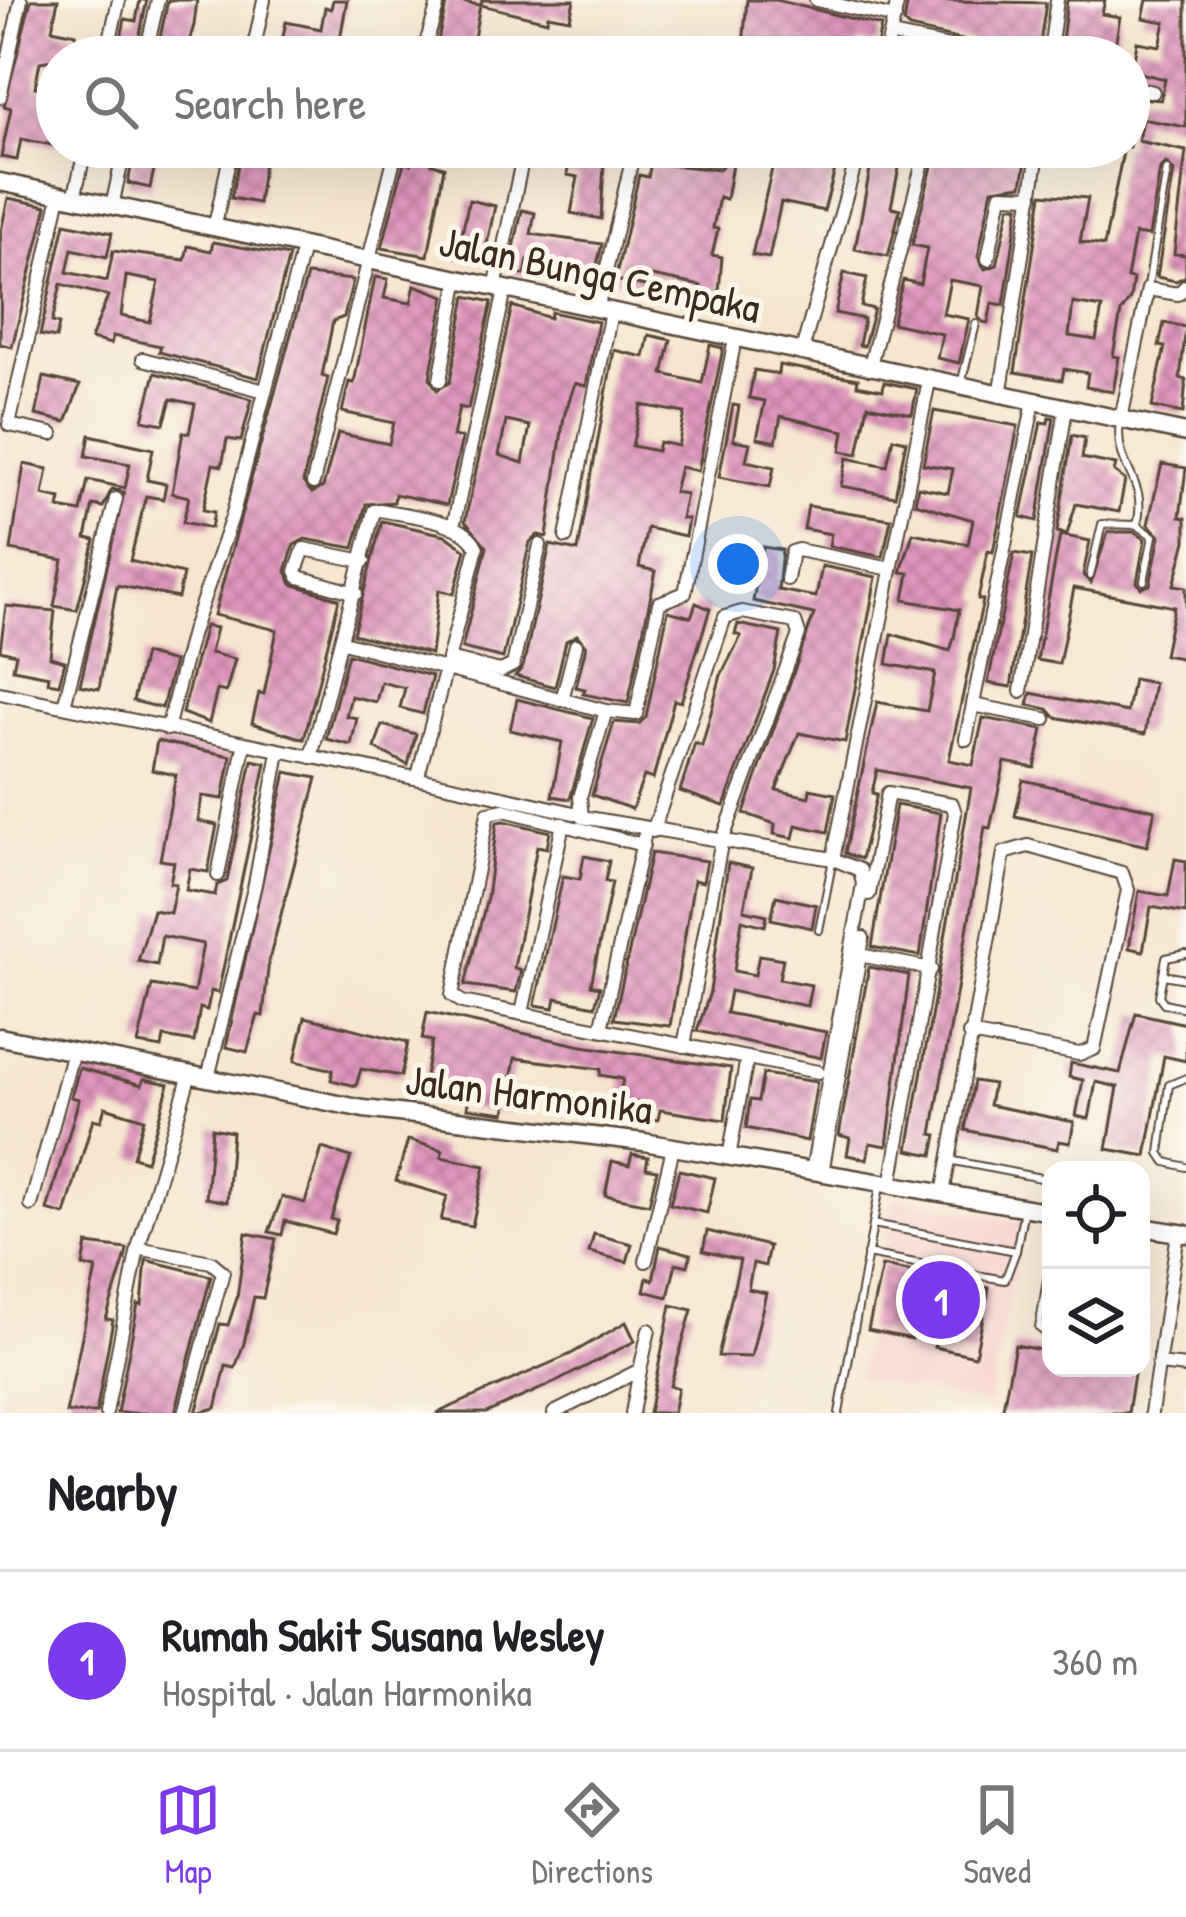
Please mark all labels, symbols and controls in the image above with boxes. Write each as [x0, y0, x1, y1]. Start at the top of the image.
search box [36, 36, 1150, 168]
icon: search [78, 69, 144, 135]
text: Search here [174, 72, 366, 133]
street label: Jalan Bunga Cempaka [434, 212, 766, 335]
your location [708, 534, 768, 594]
street label: Jalan Harmonika [402, 1050, 656, 1137]
map controls [1042, 1161, 1150, 1377]
button: locate [1042, 1161, 1150, 1269]
pin: 1 [902, 1255, 980, 1345]
button: layers [1042, 1269, 1150, 1377]
text: Nearby [48, 1457, 178, 1526]
text: Rumah Sakit Susana Wesley [162, 1604, 605, 1665]
text: 1 [80, 1634, 94, 1687]
text: 360 m [1052, 1634, 1138, 1687]
text: Hospital · Jalan Harmonika [162, 1665, 532, 1718]
tab: Map [155, 1777, 221, 1893]
tab: Directions [532, 1777, 653, 1893]
tab: Saved [963, 1777, 1031, 1893]

